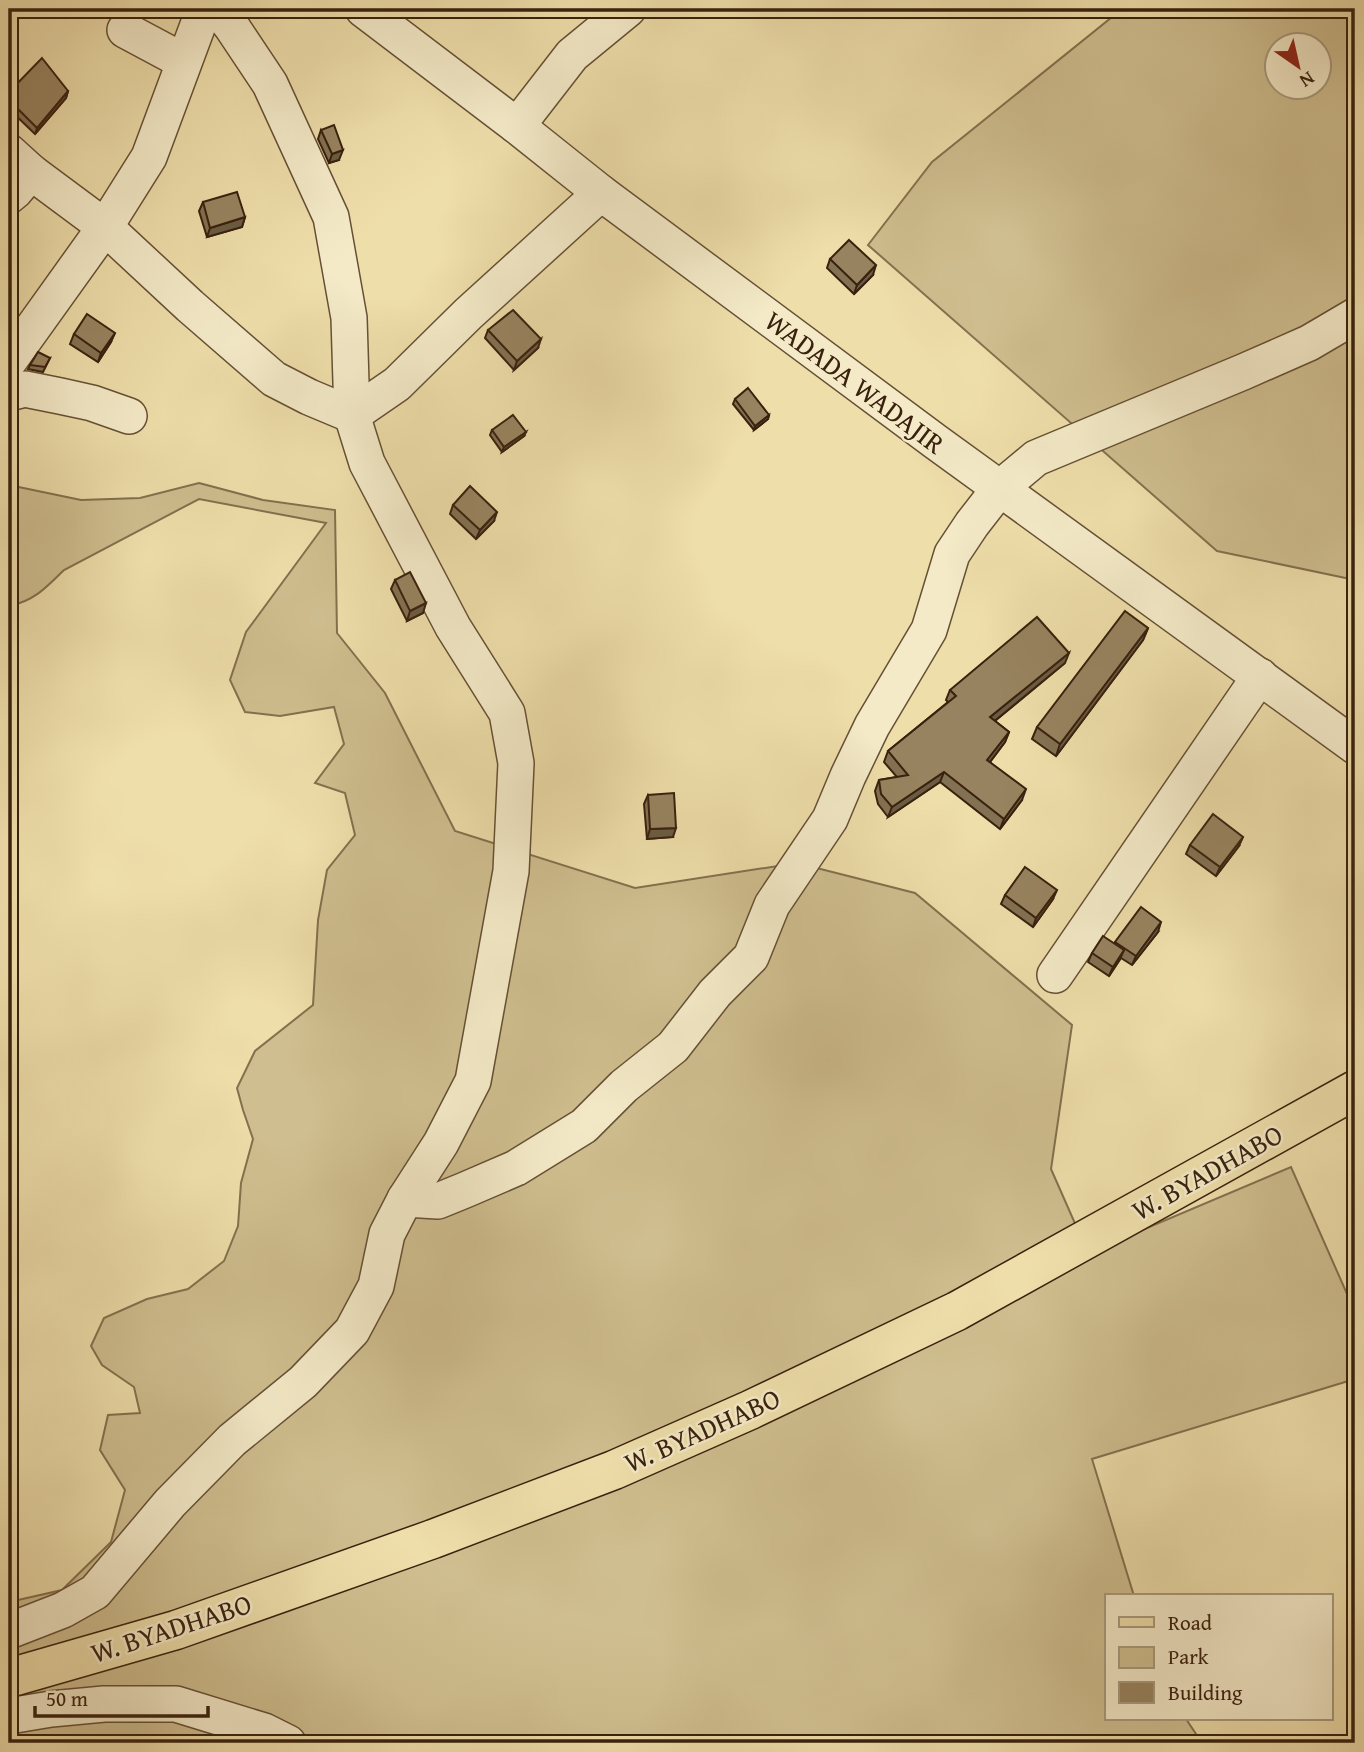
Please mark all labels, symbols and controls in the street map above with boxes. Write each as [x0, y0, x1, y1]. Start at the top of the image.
north arrow [1262, 32, 1332, 102]
text: N [1294, 65, 1321, 95]
street label: WADADA WADAJIR [757, 300, 955, 464]
street label: W. BYADHABO [1124, 1113, 1290, 1230]
street label: W. BYADHABO [617, 1377, 786, 1482]
street label: W. BYADHABO [85, 1582, 257, 1673]
legend [1105, 1594, 1332, 1720]
text: Road [1168, 1607, 1213, 1638]
text: Park [1168, 1641, 1209, 1672]
scale bar [35, 1675, 208, 1719]
text: Building [1168, 1677, 1243, 1708]
text: 50 m [46, 1683, 88, 1714]

